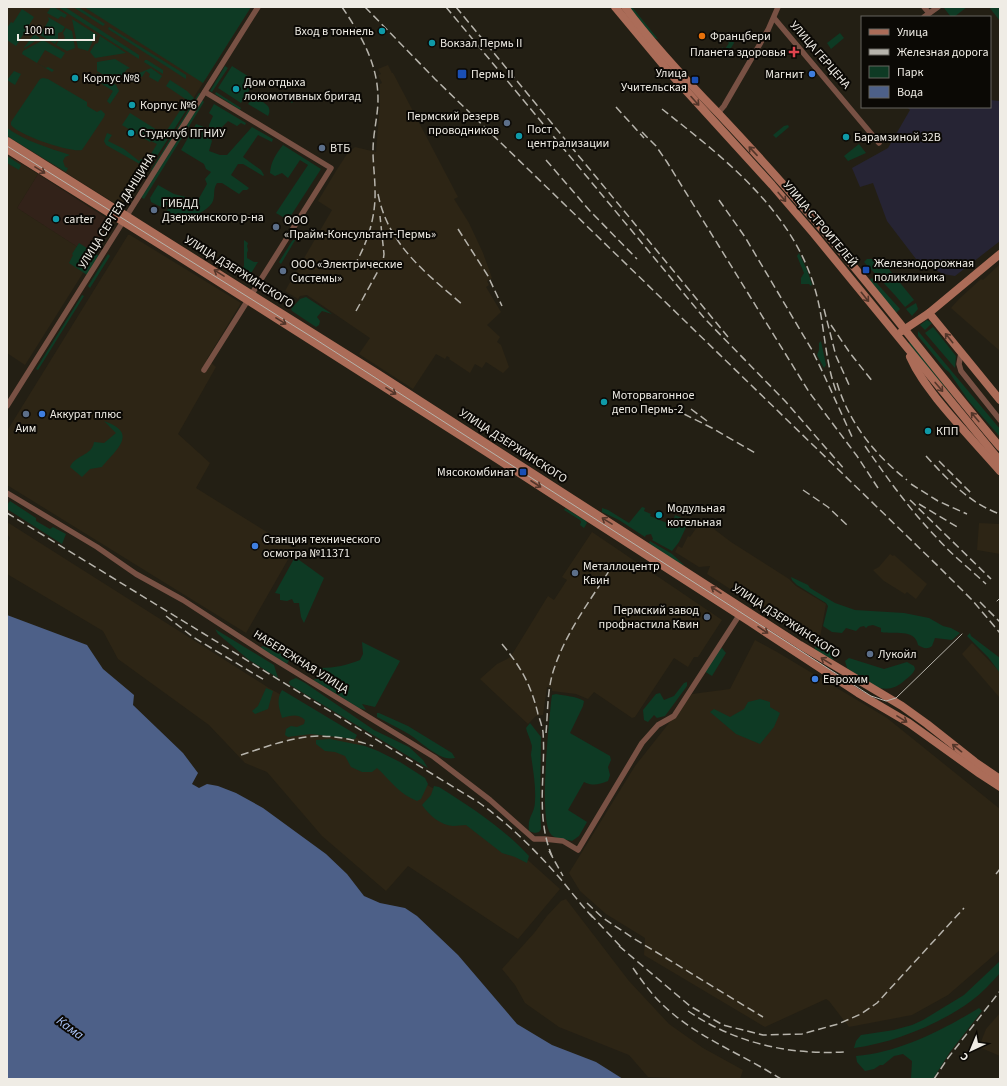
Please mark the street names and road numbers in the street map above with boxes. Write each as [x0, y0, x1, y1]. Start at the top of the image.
street label: УЛИЦА ГЕРЦЕНА [786, 17, 855, 93]
street label: УЛИЦА СЕРГЕЯ ДАНЩИНА [74, 149, 160, 272]
street label: УЛИЦА СТРОИТЕЛЕЙ [779, 177, 861, 271]
street label: УЛИЦА ДЗЕРЖИНСКОГО [181, 231, 297, 313]
street label: УЛИЦА ДЗЕРЖИНСКОГО [456, 405, 570, 487]
street label: УЛИЦА ДЗЕРЖИНСКОГО [729, 580, 843, 662]
street label: НАБЕРЕЖНАЯ УЛИЦА [250, 626, 352, 698]

